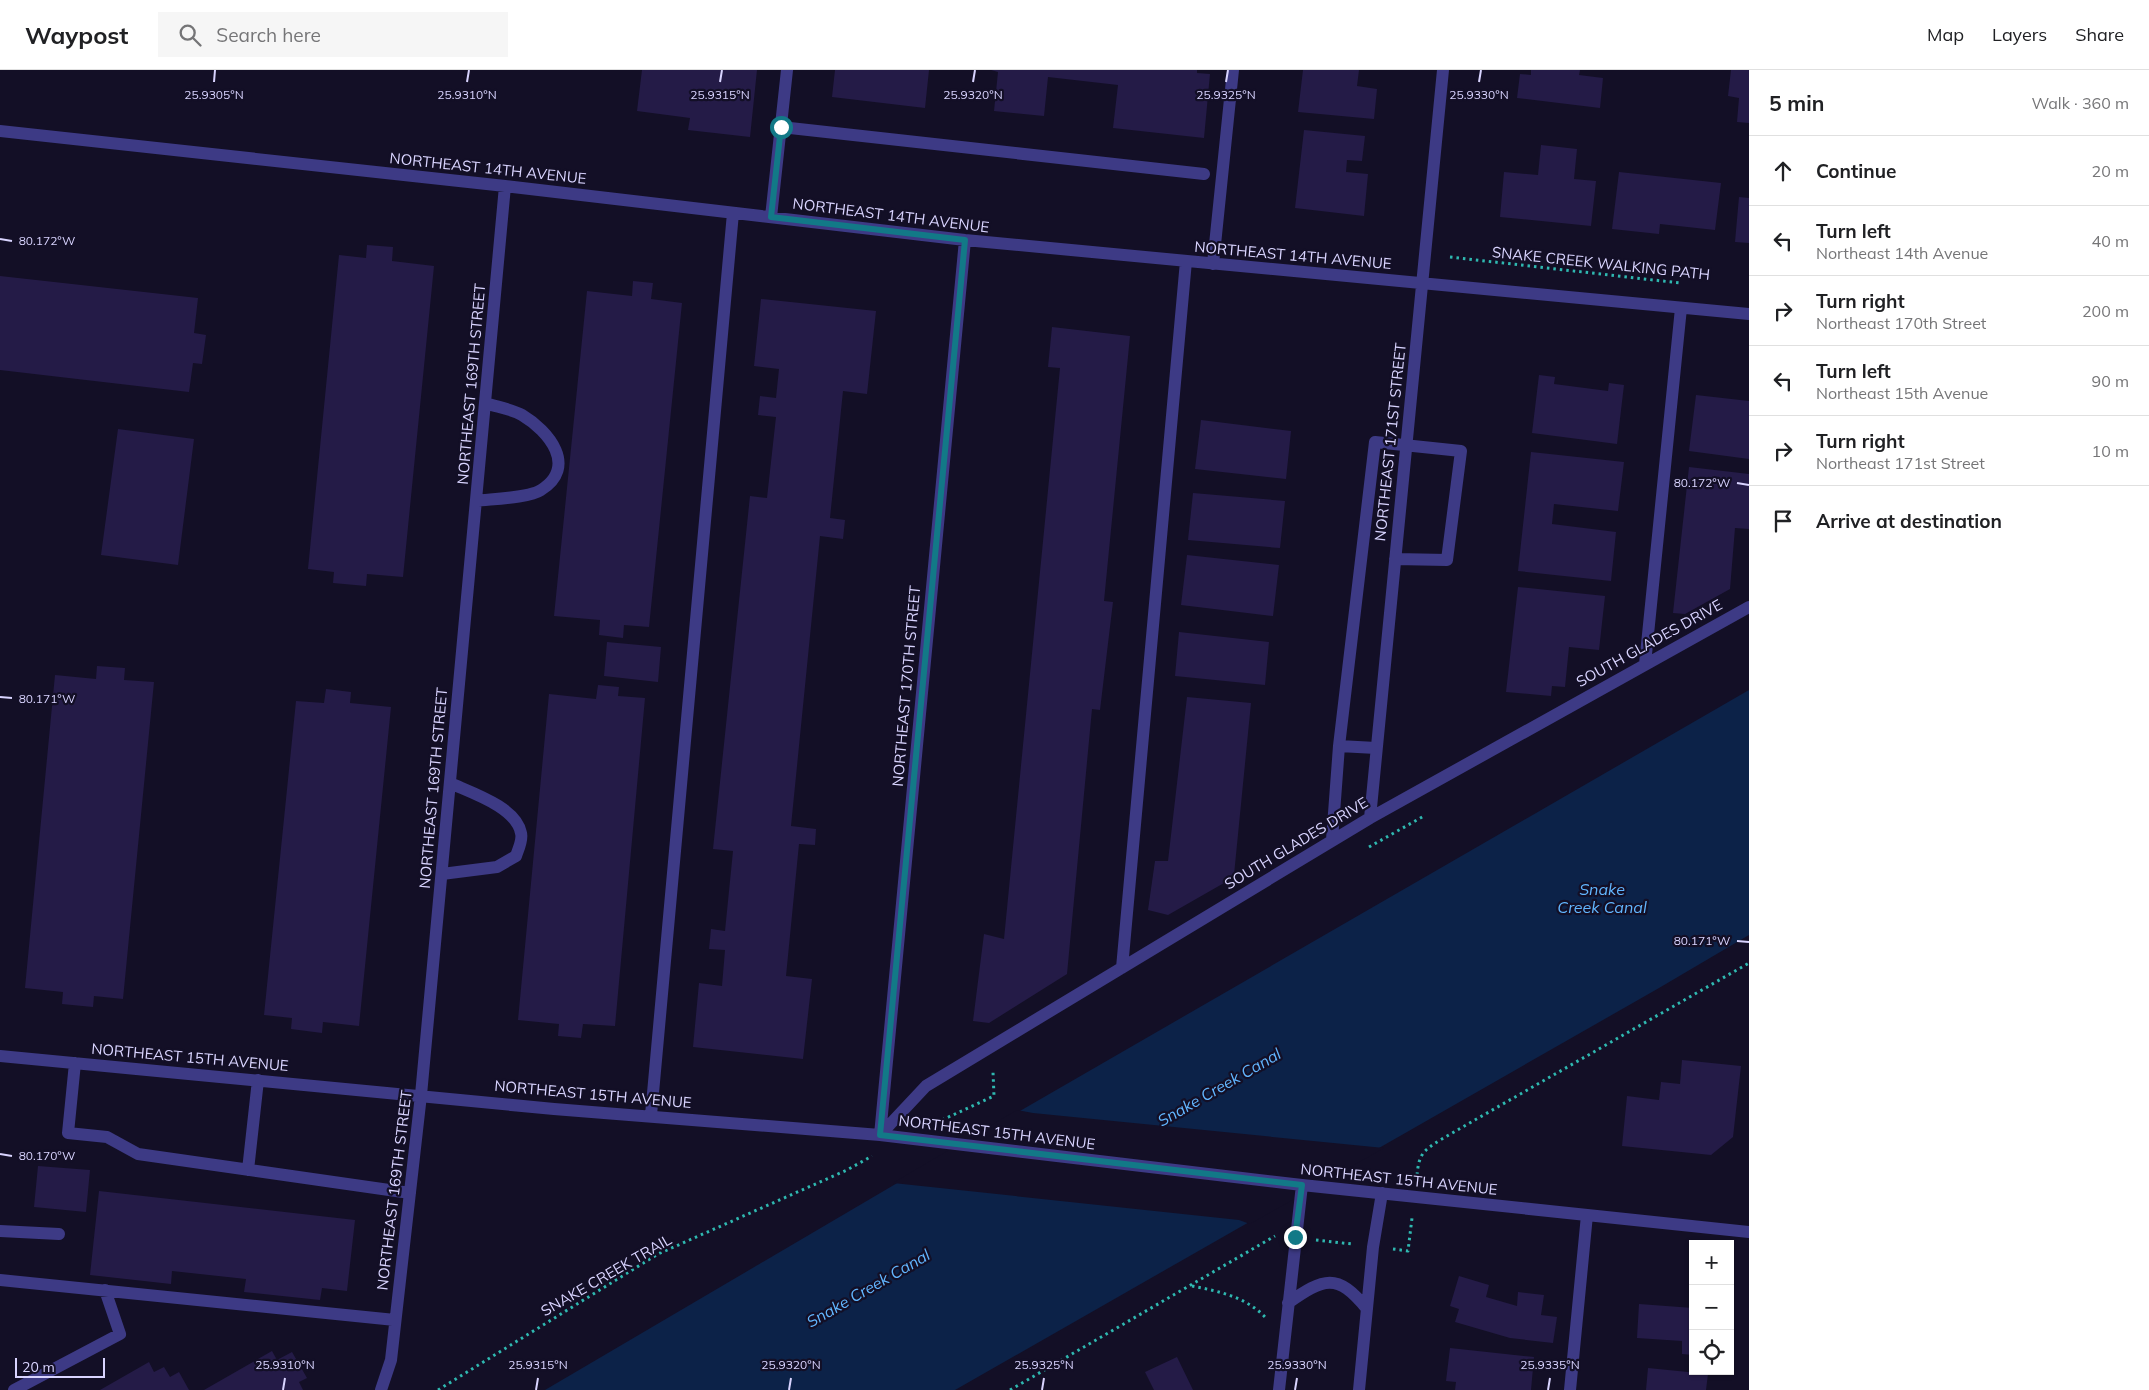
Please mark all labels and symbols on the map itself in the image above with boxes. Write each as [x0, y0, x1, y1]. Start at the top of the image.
text: 25.9305°N [184, 87, 244, 102]
text: 25.9310°N [437, 87, 497, 102]
text: 25.9315°N [690, 87, 750, 102]
text: 25.9320°N [943, 87, 1003, 102]
text: 25.9325°N [1196, 87, 1256, 102]
text: 25.9330°N [1449, 87, 1509, 102]
route start [770, 116, 793, 139]
street label: NORTHEAST 14TH AVENUE [389, 148, 588, 188]
street label: NORTHEAST 14TH AVENUE [792, 194, 991, 237]
text: 80.172°W [19, 233, 75, 248]
street label: NORTHEAST 14TH AVENUE [1194, 237, 1393, 273]
street label: SNAKE CREEK WALKING PATH [1491, 242, 1711, 284]
street label: NORTHEAST 169TH STREET [453, 283, 489, 485]
street label: NORTHEAST 171ST STREET [1370, 342, 1410, 542]
text: 80.172°W [1674, 475, 1730, 490]
street label: NORTHEAST 170TH STREET [888, 585, 924, 787]
street label: SOUTH GLADES DRIVE [1573, 595, 1726, 691]
street label: NORTHEAST 169TH STREET [415, 687, 451, 889]
text: 80.171°W [19, 691, 75, 706]
street label: SOUTH GLADES DRIVE [1221, 793, 1371, 893]
water label: Snake Creek Canal [1557, 879, 1647, 917]
text: 80.171°W [1674, 933, 1730, 948]
street label: NORTHEAST 15TH AVENUE [91, 1039, 290, 1075]
water label: Snake Creek Canal [1154, 1043, 1285, 1131]
street label: NORTHEAST 15TH AVENUE [494, 1076, 693, 1112]
street label: NORTHEAST 169TH STREET [372, 1089, 416, 1291]
street label: NORTHEAST 15TH AVENUE [898, 1111, 1097, 1154]
text: 80.170°W [19, 1148, 75, 1163]
street label: NORTHEAST 15TH AVENUE [1300, 1159, 1499, 1199]
route end [1284, 1226, 1307, 1249]
street label: SNAKE CREEK TRAIL [537, 1230, 675, 1320]
water label: Snake Creek Canal [803, 1244, 934, 1332]
scale bar [15, 1355, 105, 1378]
text: 25.9310°N [255, 1357, 315, 1372]
text: 25.9315°N [508, 1357, 568, 1372]
text: 25.9320°N [761, 1357, 821, 1372]
text: 25.9325°N [1014, 1357, 1074, 1372]
text: 25.9330°N [1267, 1357, 1327, 1372]
text: 25.9335°N [1520, 1357, 1580, 1372]

